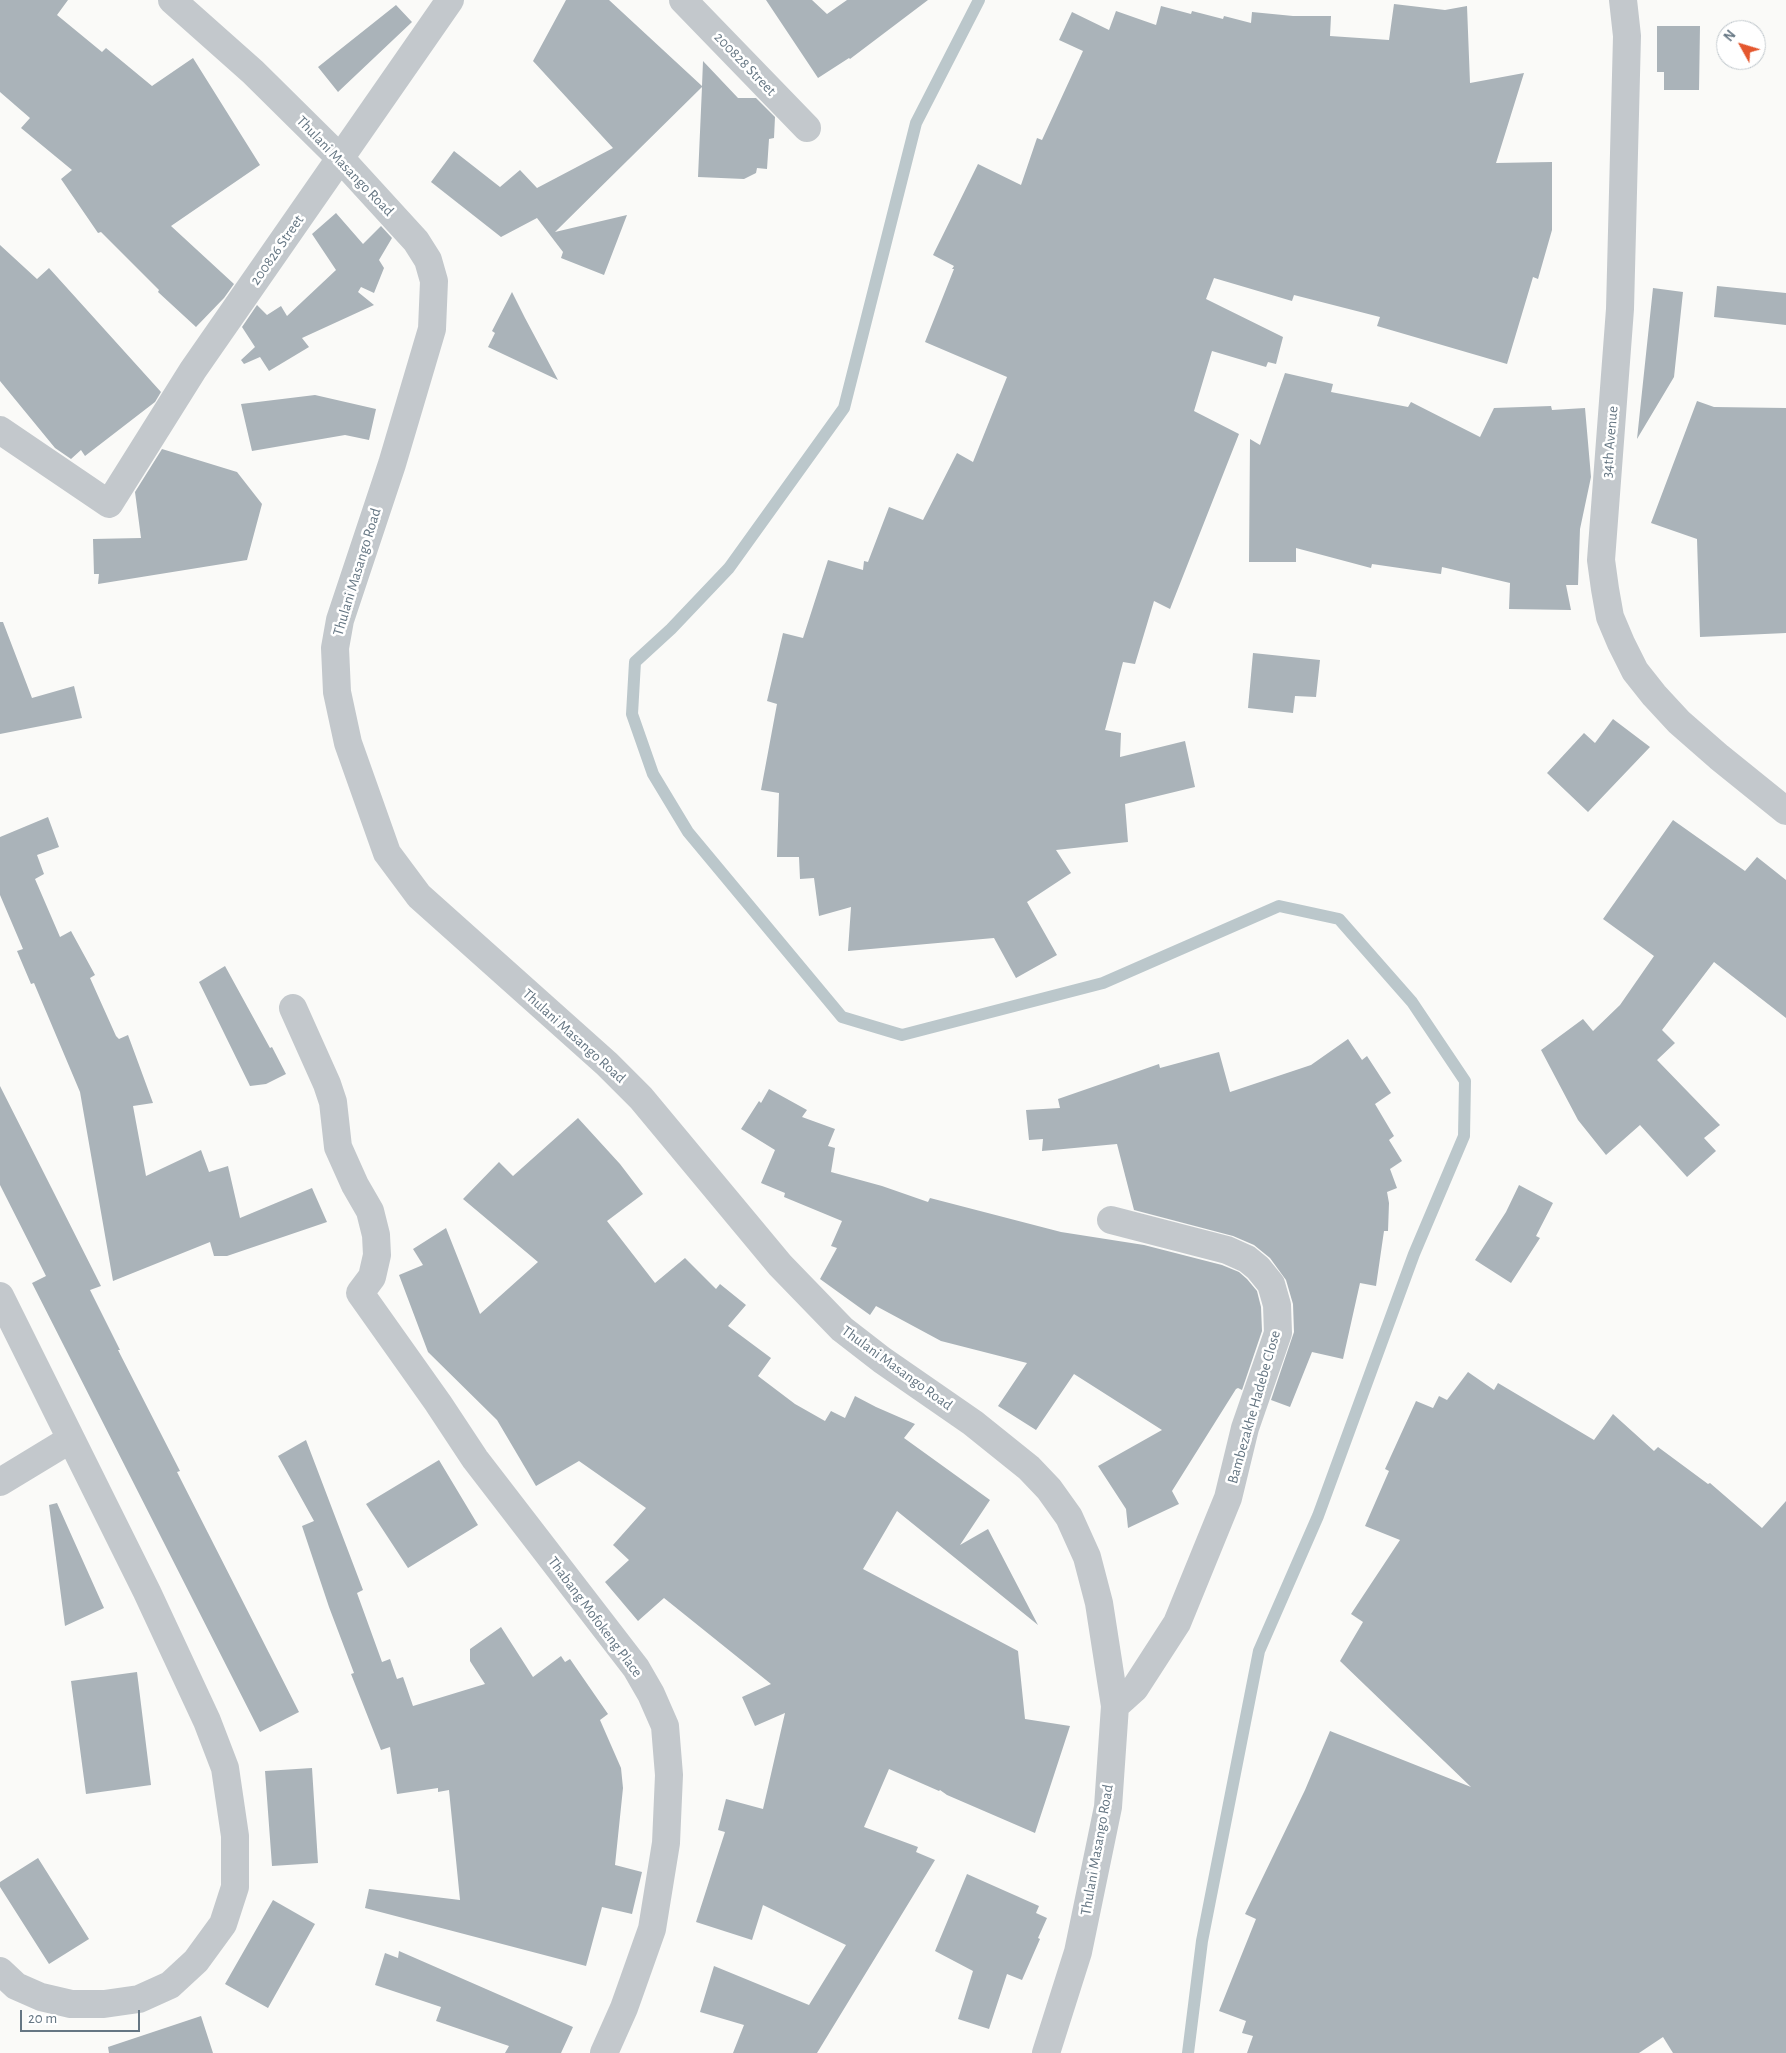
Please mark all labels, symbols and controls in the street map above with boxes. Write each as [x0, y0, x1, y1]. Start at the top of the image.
north arrow [1716, 20, 1766, 70]
street label: 200828 Street [710, 28, 780, 100]
text: N [1722, 28, 1739, 44]
street label: Thulani Masango Road [292, 112, 398, 220]
street label: 200826 Street [246, 211, 308, 289]
street label: 34th Avenue [1598, 405, 1622, 479]
street label: Thulani Masango Road [329, 506, 385, 638]
street label: Thulani Masango Road [519, 985, 629, 1087]
street label: Thulani Masango Road [838, 1322, 956, 1414]
street label: Bambezakhe Hadebe Close [1223, 1328, 1285, 1486]
street label: Thabang Mofokeng Place [544, 1553, 646, 1681]
street label: Thulani Masango Road [1077, 1783, 1117, 1917]
scale bar [22, 2000, 142, 2032]
text: 20 m [28, 2011, 57, 2026]

